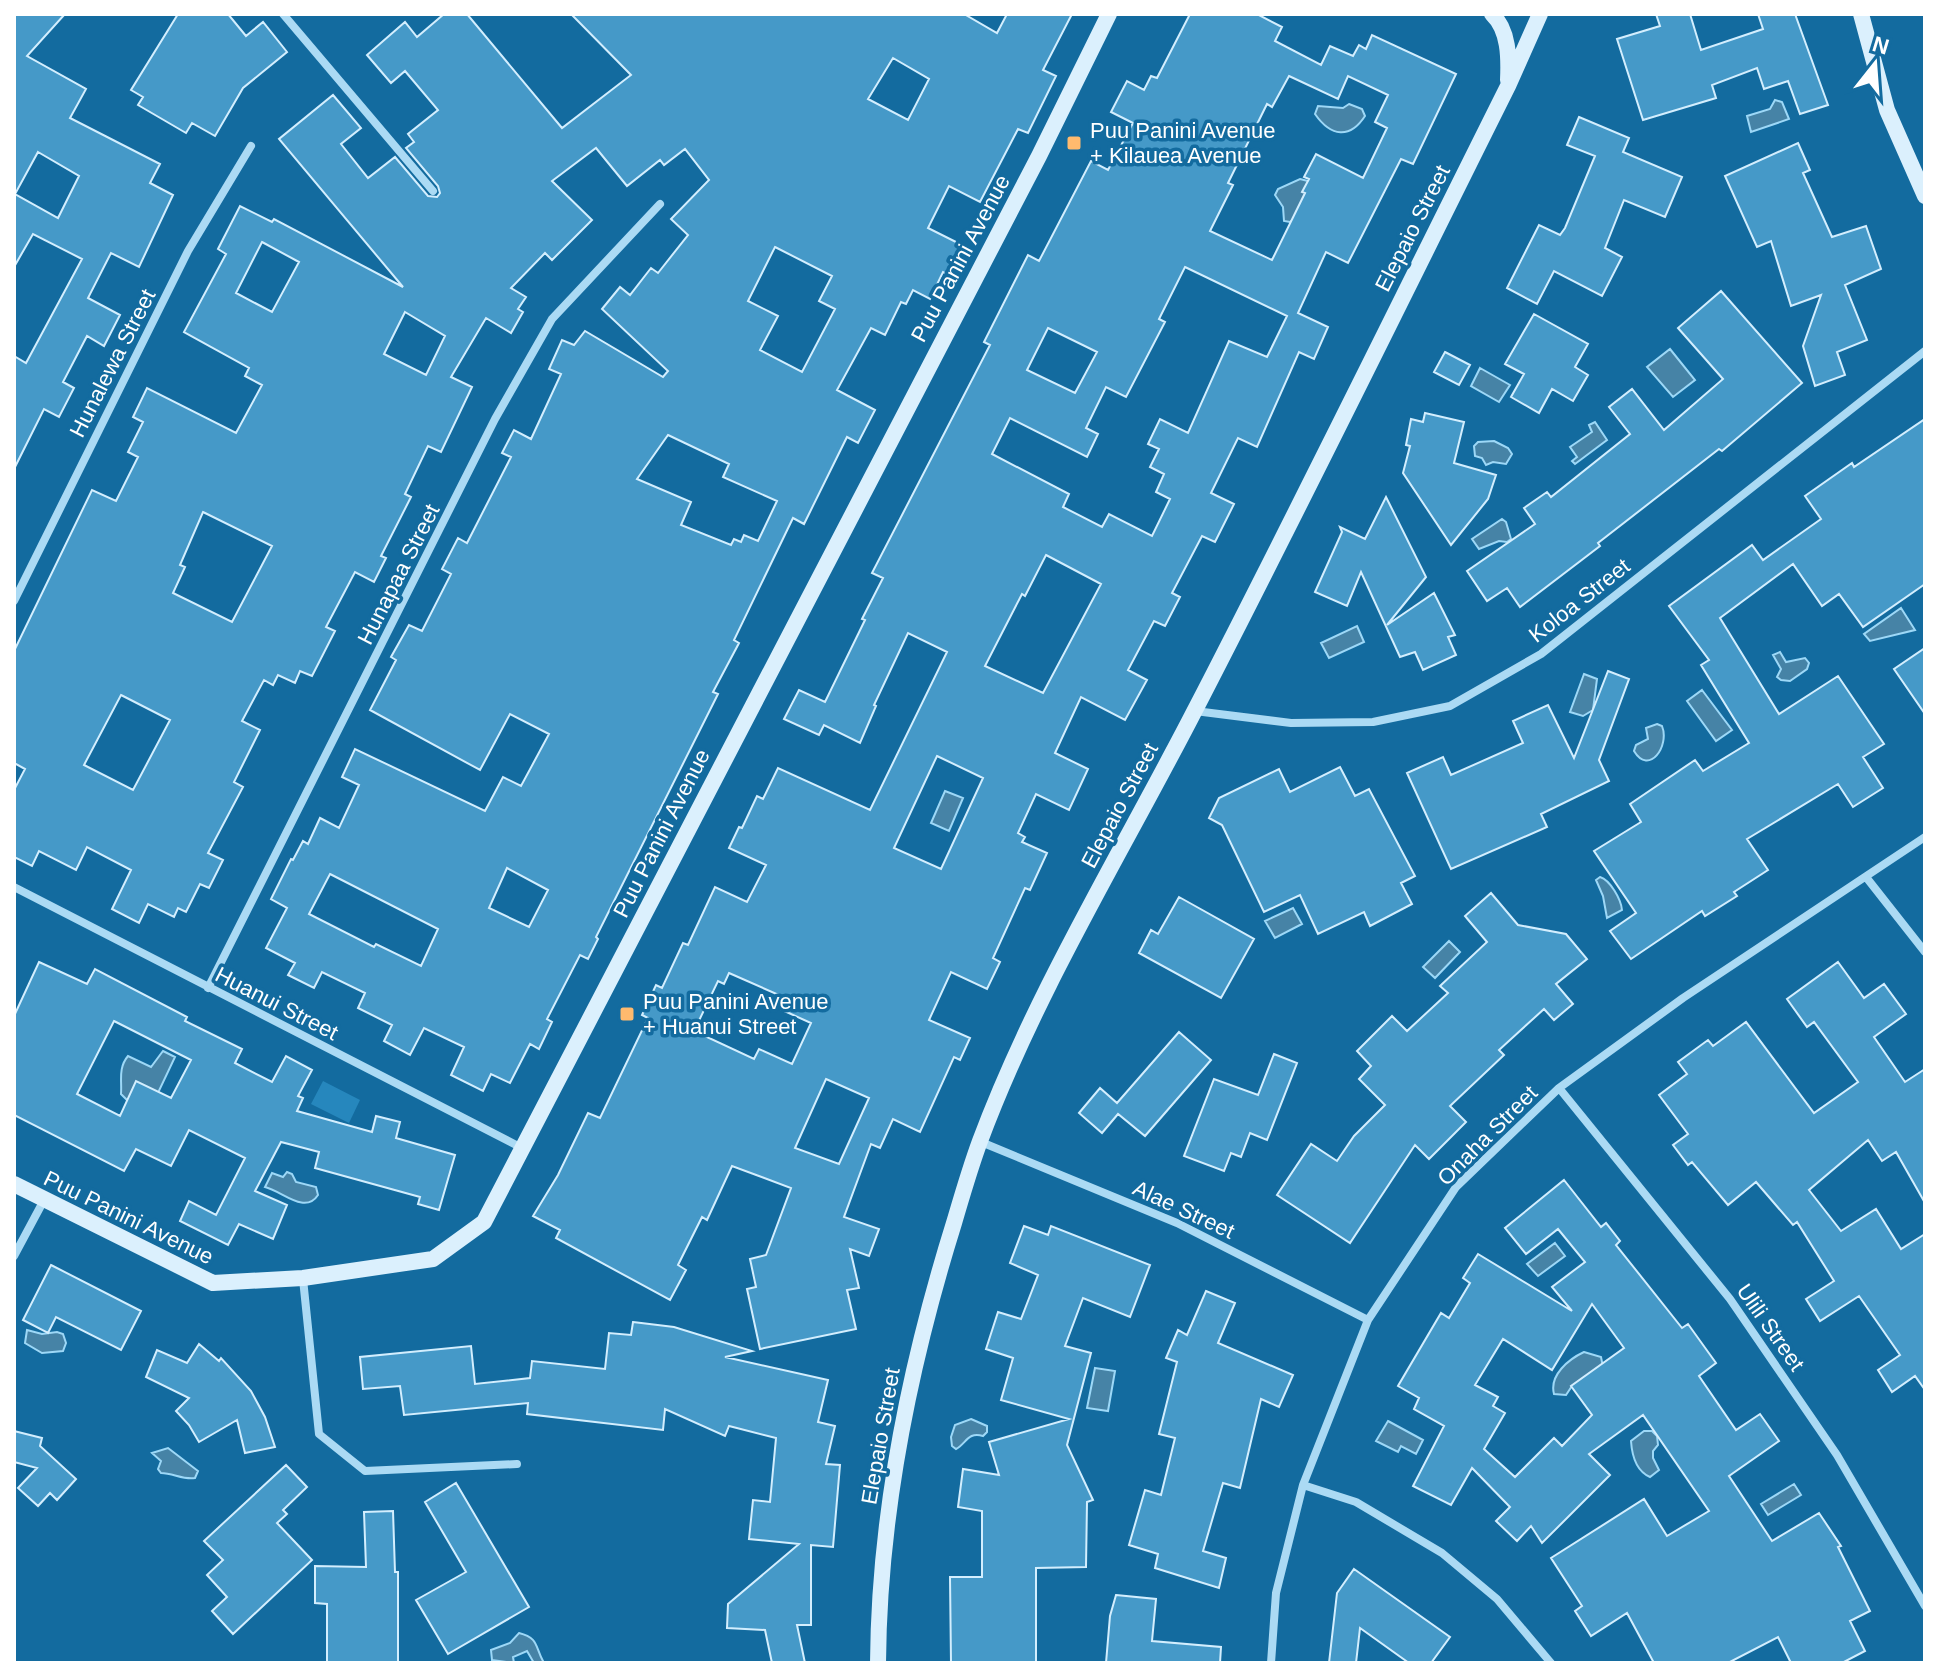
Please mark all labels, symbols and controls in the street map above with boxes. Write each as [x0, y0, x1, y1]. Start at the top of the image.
north arrow [1835, 24, 1915, 104]
text: N [1869, 31, 1892, 60]
place label: Puu Panini Avenue + Kilauea Avenue [1090, 118, 1276, 168]
marker: Puu Panini Avenue + Kilauea Avenue [1065, 134, 1083, 152]
street label: Elepaio Street [1370, 161, 1455, 295]
street label: Puu Panini Avenue [906, 170, 1015, 346]
street label: Hunalewa Street [64, 285, 161, 441]
street label: Hunapaa Street [352, 500, 445, 649]
street label: Koloa Street [1524, 553, 1635, 648]
street label: Elepaio Street [1076, 738, 1163, 872]
street label: Puu Panini Avenue [608, 745, 715, 922]
street label: Huanui Street [211, 962, 342, 1045]
place label: Puu Panini Avenue + Huanui Street [643, 989, 829, 1039]
marker: Puu Panini Avenue + Huanui Street [618, 1005, 636, 1023]
street label: Onaha Street [1432, 1080, 1542, 1190]
street label: Puu Panini Avenue [40, 1166, 218, 1269]
street label: Alae Street [1129, 1175, 1238, 1244]
street label: Ulili Street [1732, 1279, 1810, 1376]
street label: Elepaio Street [856, 1366, 905, 1506]

